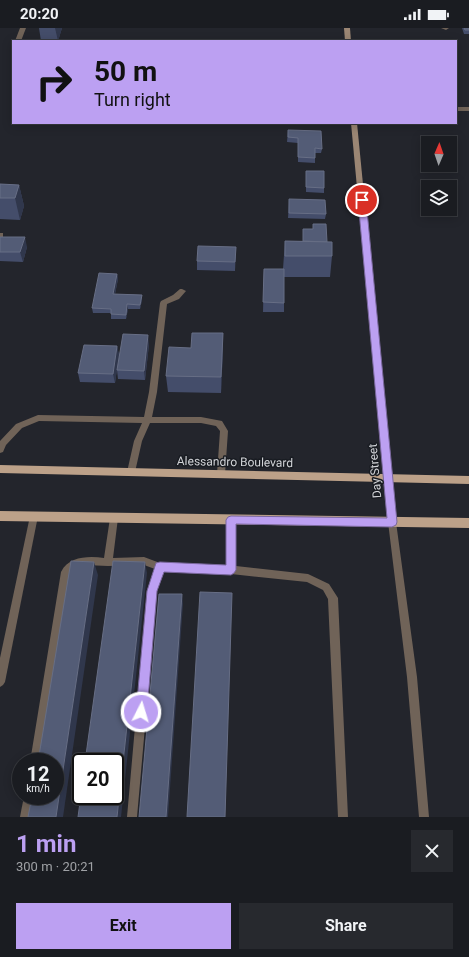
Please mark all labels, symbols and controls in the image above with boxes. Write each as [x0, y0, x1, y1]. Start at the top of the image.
text: 20:20 [20, 5, 59, 23]
text: 50 m [94, 55, 157, 88]
icon: right [28, 56, 80, 108]
text: Turn right [94, 89, 171, 110]
north arrow [421, 136, 457, 172]
map controls [421, 136, 457, 216]
button: layers [421, 180, 457, 216]
pin [345, 183, 379, 217]
icon: arrive [351, 189, 373, 211]
street label: Day Street [366, 443, 384, 499]
street label: Alessandro Boulevard [177, 454, 293, 470]
position arrow [120, 691, 162, 733]
speed limit sign: 20 [72, 753, 124, 805]
text: 12 [27, 762, 49, 786]
text: km/h [26, 783, 50, 794]
text: 1 min [16, 830, 76, 858]
button: close [411, 830, 453, 872]
text: 300 m · 20:21 [16, 859, 95, 874]
button: Exit [16, 903, 231, 949]
button: Share [239, 903, 453, 949]

